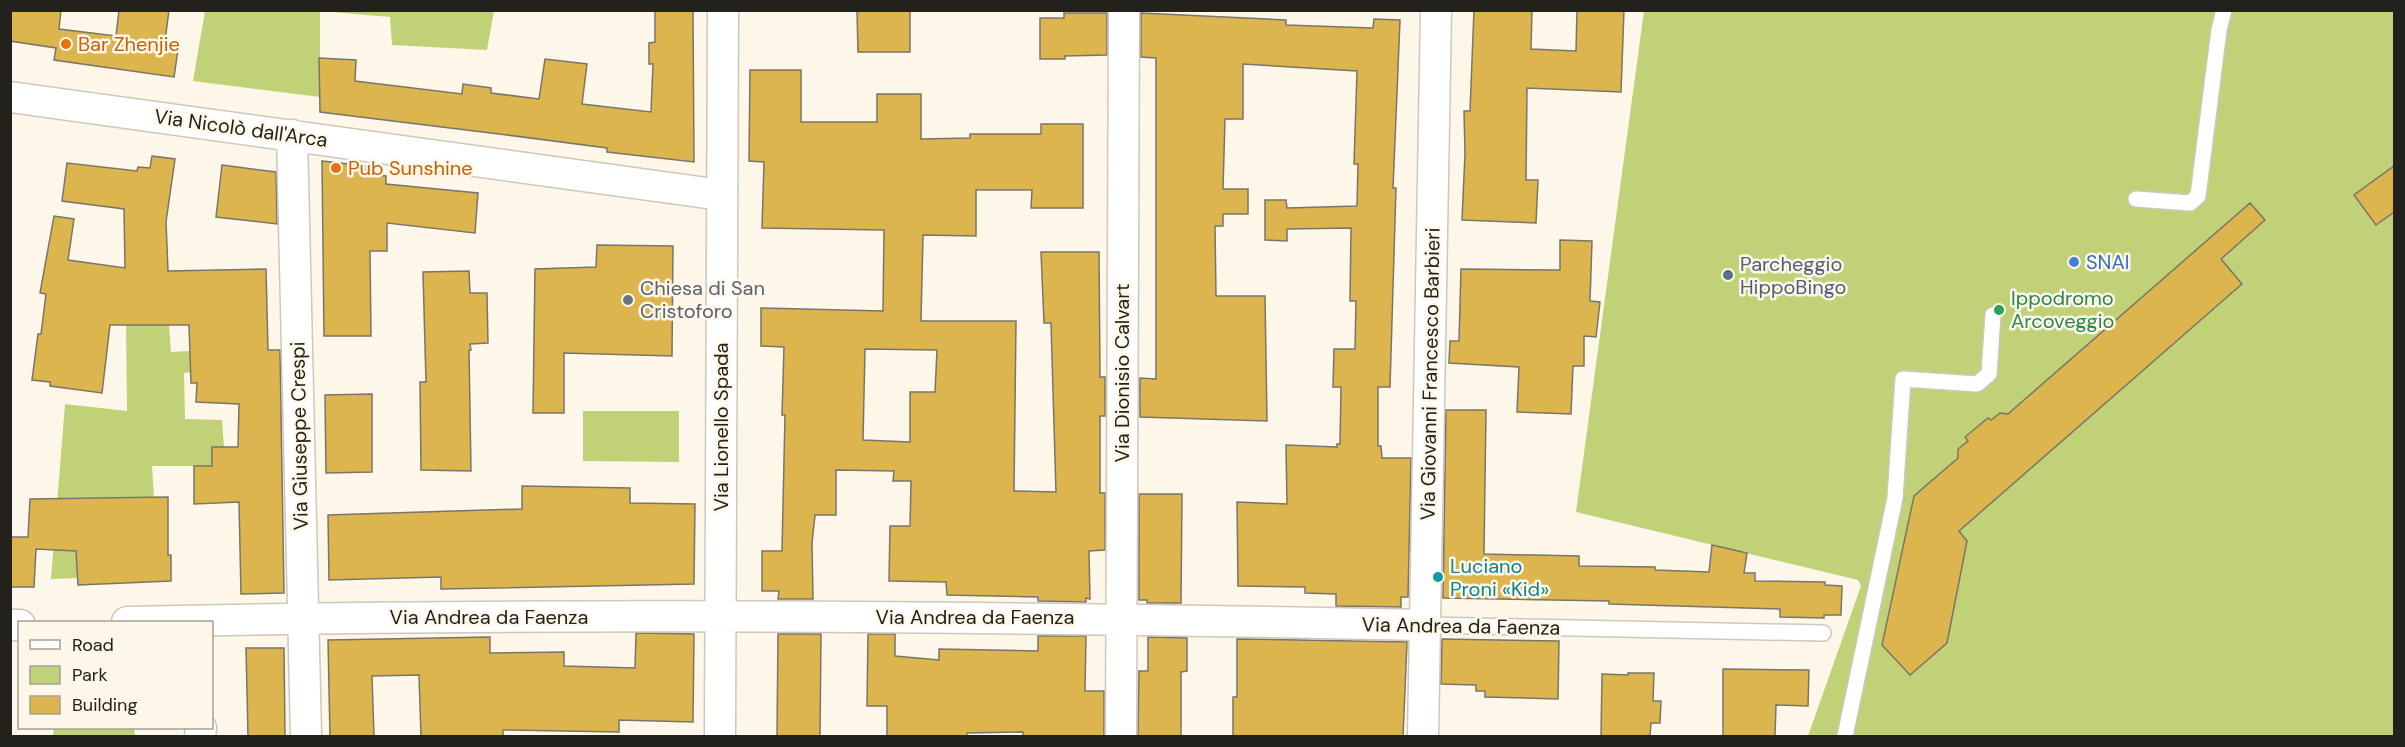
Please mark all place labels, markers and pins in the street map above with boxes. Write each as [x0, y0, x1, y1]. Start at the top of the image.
place label: Bar Zhenjie [78, 31, 180, 57]
marker: Bar Zhenjie [59, 37, 73, 51]
place label: Pub Sunshine [348, 155, 473, 181]
marker: Pub Sunshine [329, 161, 343, 175]
place label: SNAI [2086, 249, 2129, 275]
place label: Parcheggio HippoBingo [1740, 251, 1846, 300]
marker: SNAI [2067, 255, 2081, 269]
marker: Parcheggio HippoBingo [1721, 268, 1735, 282]
place label: Chiesa di San Cristoforo [640, 275, 765, 324]
place label: Ippodromo Arcoveggio [2011, 285, 2114, 334]
marker: Chiesa di San Cristoforo [621, 293, 635, 307]
marker: Ippodromo Arcoveggio [1992, 303, 2006, 317]
place label: Luciano Proni «Kid» [1450, 553, 1549, 602]
marker: Luciano Proni «Kid» [1431, 570, 1445, 584]

